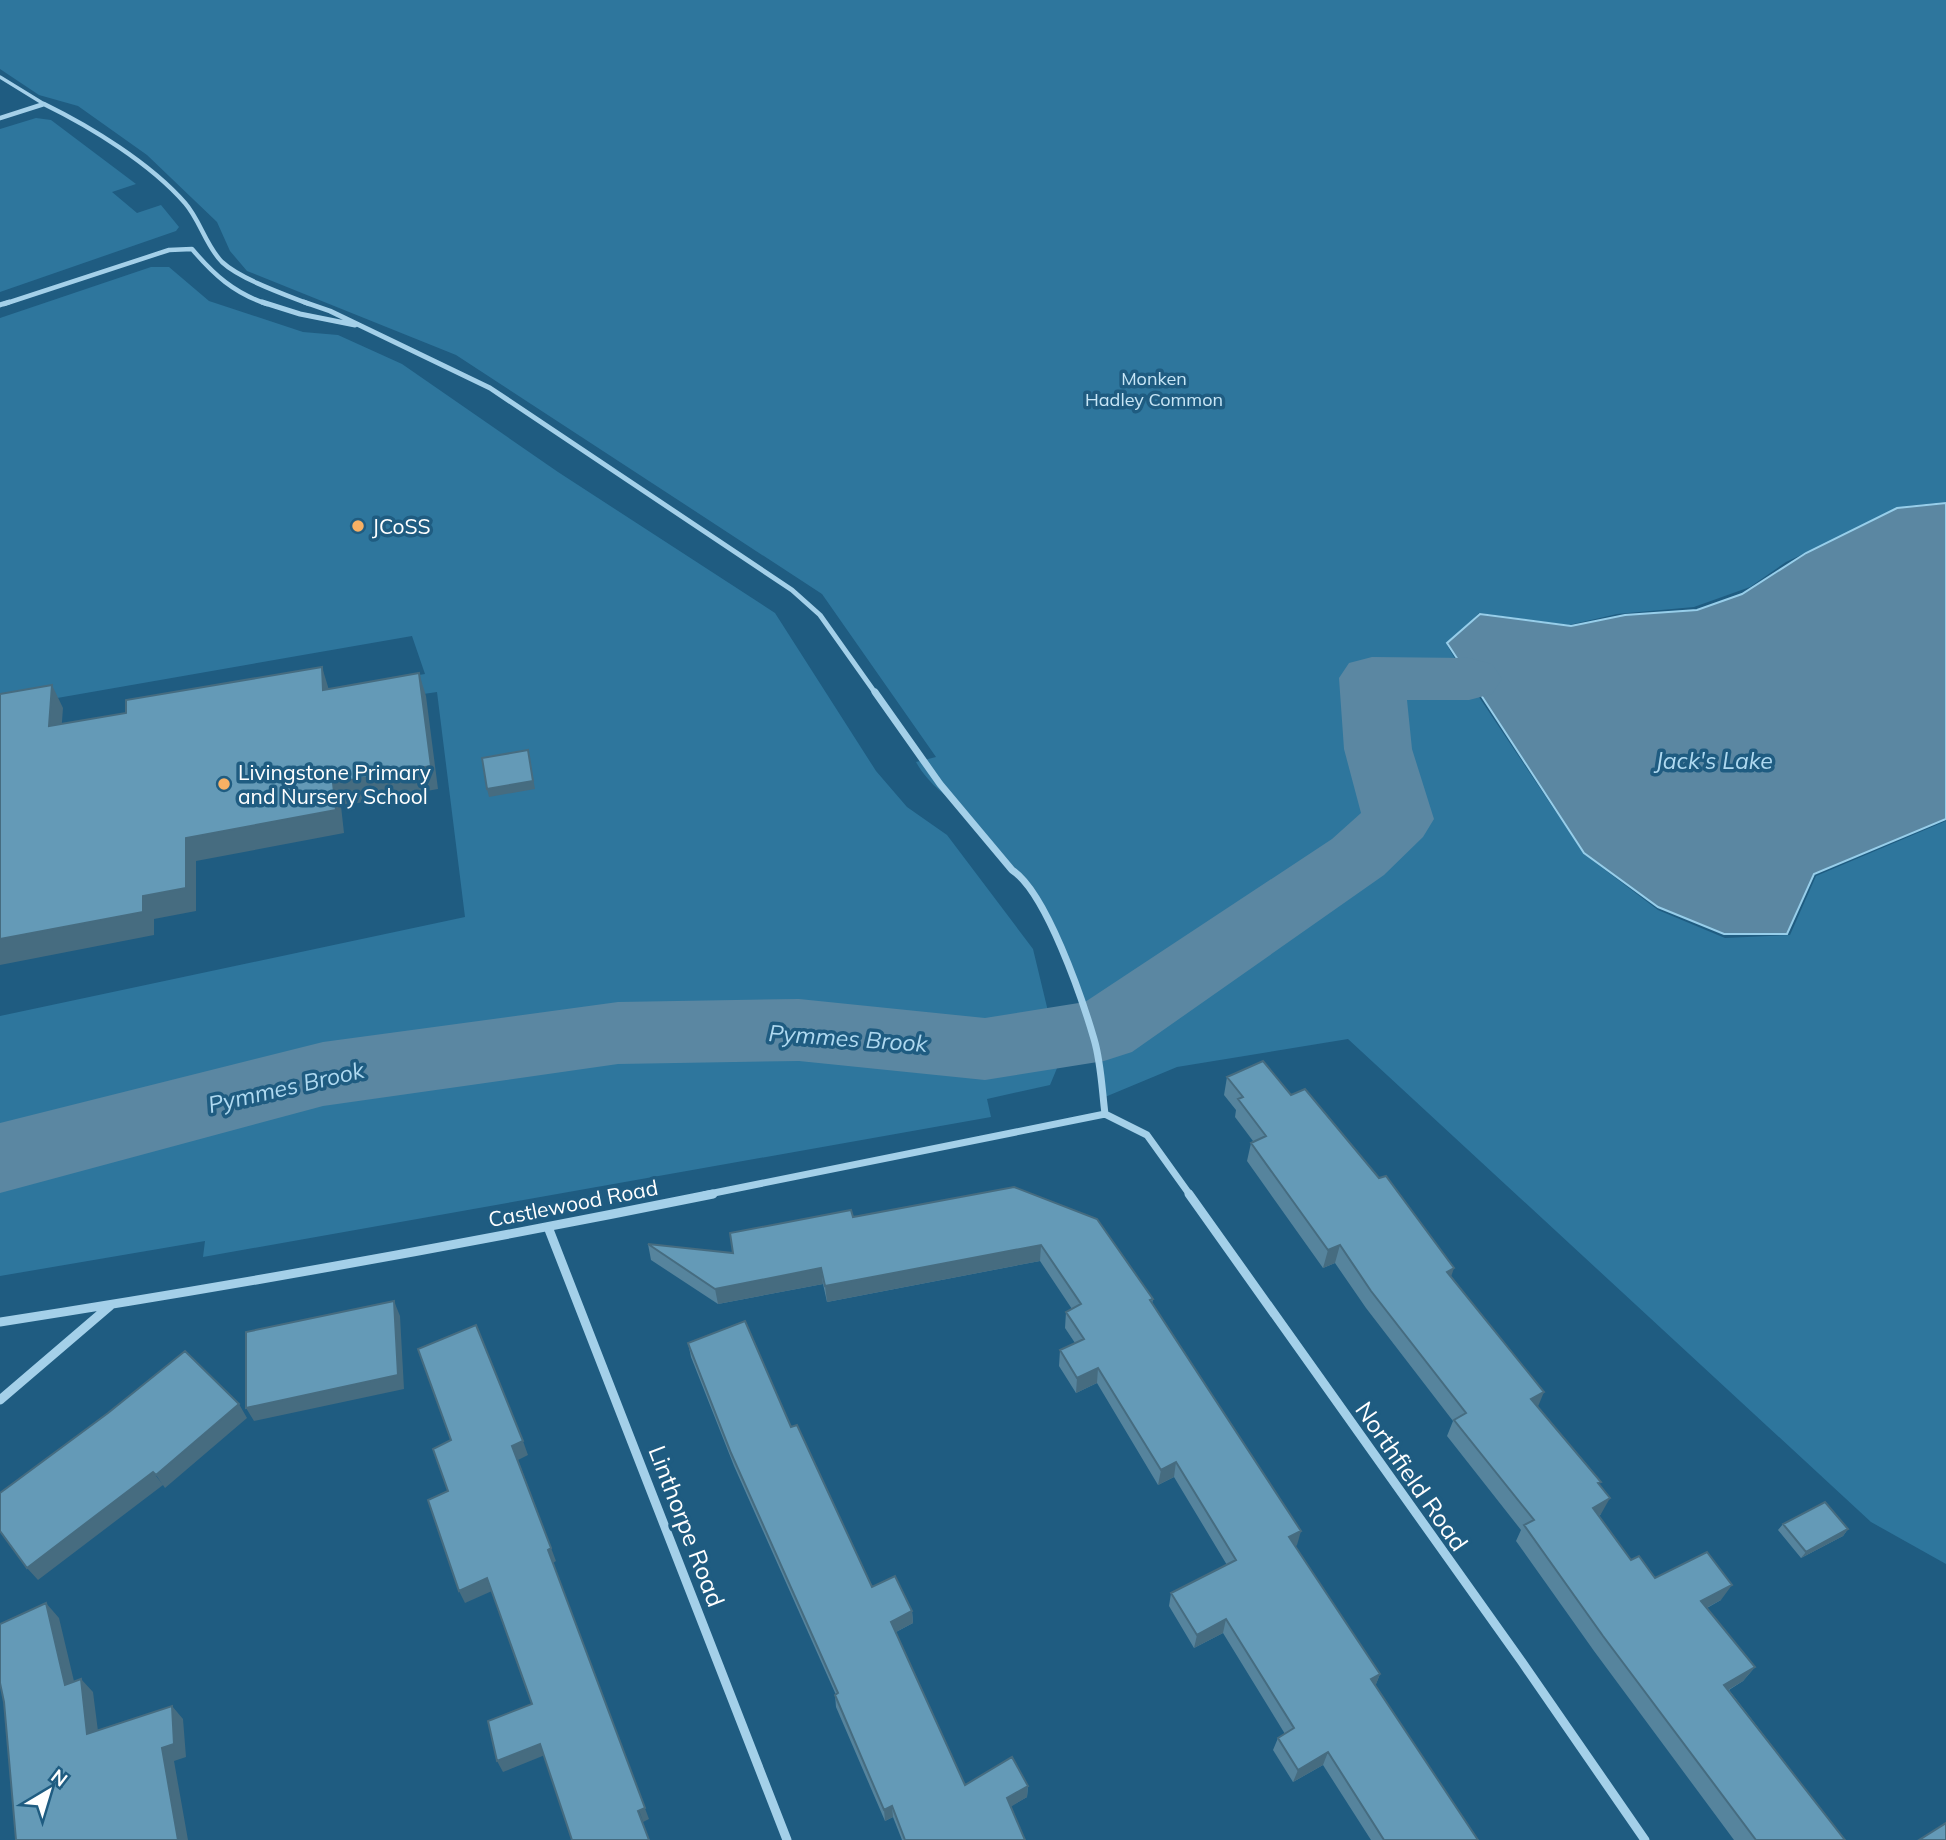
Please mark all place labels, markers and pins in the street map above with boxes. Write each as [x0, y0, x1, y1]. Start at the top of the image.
place label: JCoSS [372, 513, 431, 539]
marker: JCoSS [350, 518, 366, 534]
place label: Livingstone Primary and Nursery School [238, 759, 431, 809]
marker: Livingstone Primary and Nursery School [216, 776, 232, 792]

